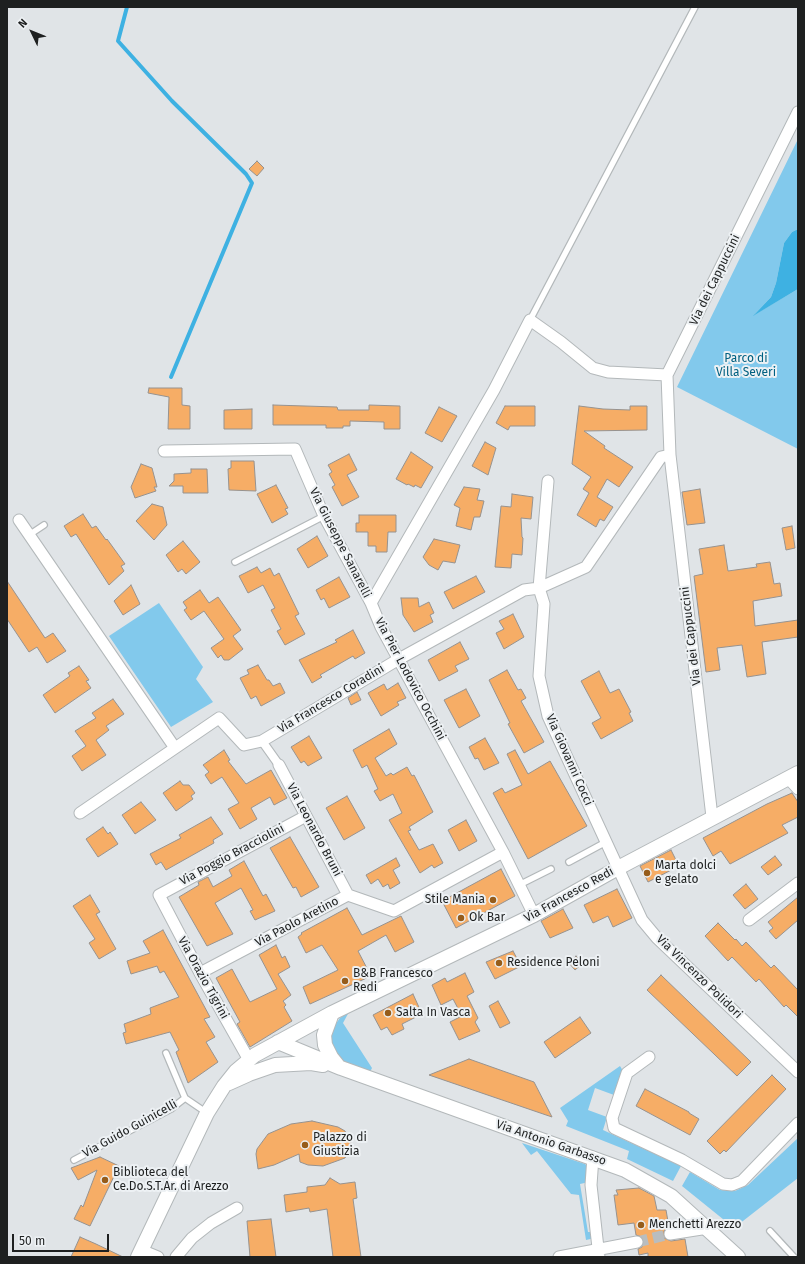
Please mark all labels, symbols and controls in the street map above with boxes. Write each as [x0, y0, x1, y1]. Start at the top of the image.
north arrow [12, 12, 52, 52]
text: N [16, 16, 30, 31]
street label: Via dei Cappuccini [687, 232, 743, 328]
park label: Parco di Villa Severi [716, 352, 776, 380]
street label: Via Giuseppe Sanarelli [306, 486, 374, 600]
street label: Via dei Cappuccini [678, 586, 704, 686]
street label: Via Pier Lodovico Occhini [372, 615, 448, 743]
street label: Via Francesco Coradini [275, 662, 387, 736]
street label: Via Giovanni Cocci [542, 712, 596, 808]
street label: Via Leonardo Bruni [283, 781, 345, 879]
street label: Via Poggio Bracciolini [177, 821, 287, 889]
place label: Marta dolci e gelato [655, 859, 716, 887]
street label: Via Francesco Redi [522, 864, 616, 926]
marker: Marta dolci e gelato [642, 868, 652, 878]
place label: Stile Mania [425, 893, 485, 907]
street label: Via Paolo Aretino [253, 894, 341, 950]
marker: Stile Mania [488, 895, 498, 905]
place label: Ok Bar [469, 911, 505, 925]
marker: Ok Bar [456, 913, 466, 923]
street label: Via Vincenzo Polidori [653, 932, 745, 1022]
street label: Via Orazio Tigrini [174, 934, 232, 1022]
place label: Residence Peloni [507, 956, 600, 970]
marker: Residence Peloni [494, 958, 504, 968]
place label: B&B Francesco Redi [353, 967, 433, 995]
marker: B&B Francesco Redi [340, 976, 350, 986]
place label: Salta In Vasca [396, 1006, 471, 1020]
marker: Salta In Vasca [383, 1008, 393, 1018]
street label: Via Guido Guinicelli [80, 1097, 180, 1161]
street label: Via Antonio Garbasso [494, 1117, 608, 1169]
place label: Palazzo di Giustizia [313, 1131, 367, 1159]
marker: Palazzo di Giustizia [300, 1140, 310, 1150]
place label: Biblioteca del Ce.Do.S.T.Ar. di Arezzo [113, 1166, 229, 1194]
marker: Biblioteca del Ce.Do.S.T.Ar. di Arezzo [100, 1175, 110, 1185]
place label: Menchetti Arezzo [649, 1218, 741, 1232]
marker: Menchetti Arezzo [636, 1220, 646, 1230]
scale bar [14, 1226, 111, 1252]
text: 50 m [19, 1234, 45, 1248]

